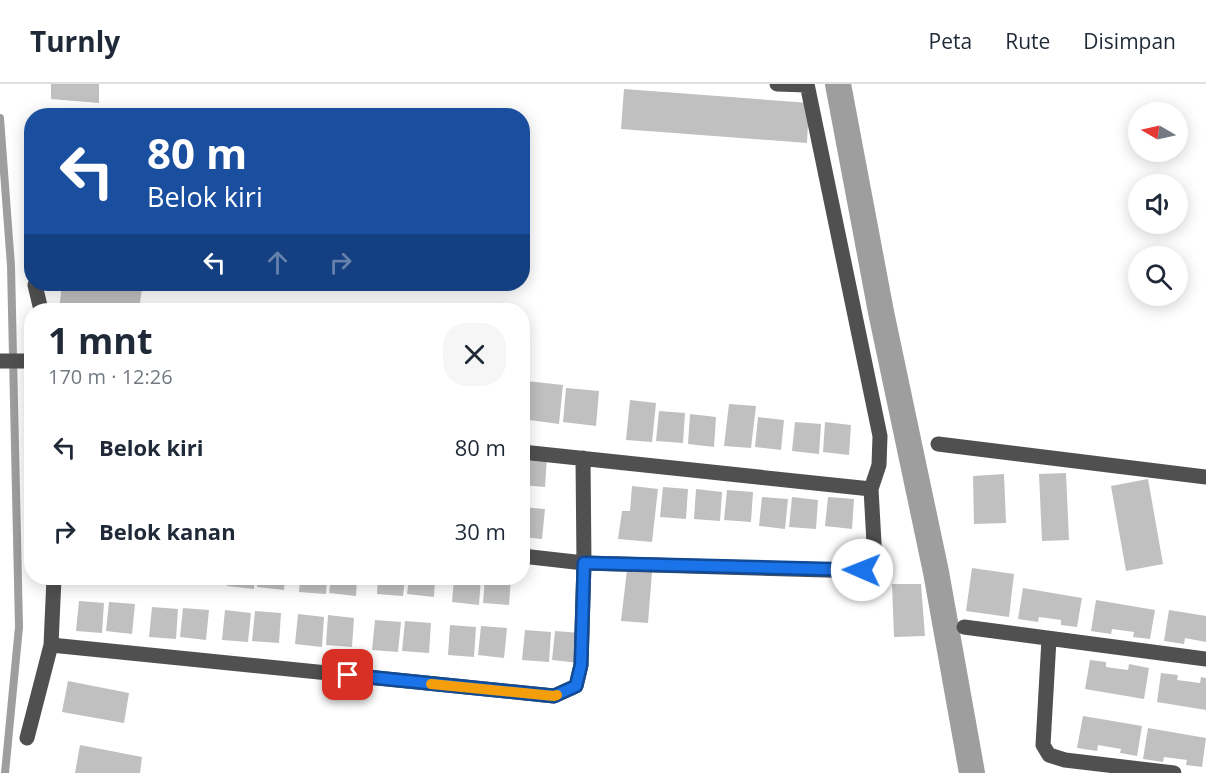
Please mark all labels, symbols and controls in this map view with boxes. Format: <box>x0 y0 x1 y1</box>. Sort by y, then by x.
text: Turnly <box>30 22 120 60</box>
text: Peta <box>929 27 972 55</box>
text: Rute <box>1005 27 1050 55</box>
text: Disimpan <box>1083 27 1176 55</box>
north arrow <box>1128 102 1188 162</box>
map controls <box>1128 102 1188 306</box>
text: 80 m <box>147 124 247 181</box>
icon: left <box>48 132 126 210</box>
button: sound <box>1128 174 1188 234</box>
text: Belok kiri <box>147 178 263 215</box>
icon: left <box>198 246 231 279</box>
icon: ahead <box>261 246 294 279</box>
icon: right <box>324 246 357 279</box>
button: search <box>1128 246 1188 306</box>
text: 1 mnt <box>48 316 153 365</box>
button: close <box>443 323 506 386</box>
text: 170 m · 12:26 <box>48 363 173 390</box>
icon: left <box>48 431 81 464</box>
text: Belok kiri <box>99 432 204 462</box>
text: 80 m <box>455 432 506 462</box>
icon: right <box>48 515 81 548</box>
text: Belok kanan <box>99 516 236 546</box>
text: 30 m <box>455 516 506 546</box>
position arrow <box>830 538 894 602</box>
pin <box>322 649 373 700</box>
icon: arrive <box>331 658 364 691</box>

